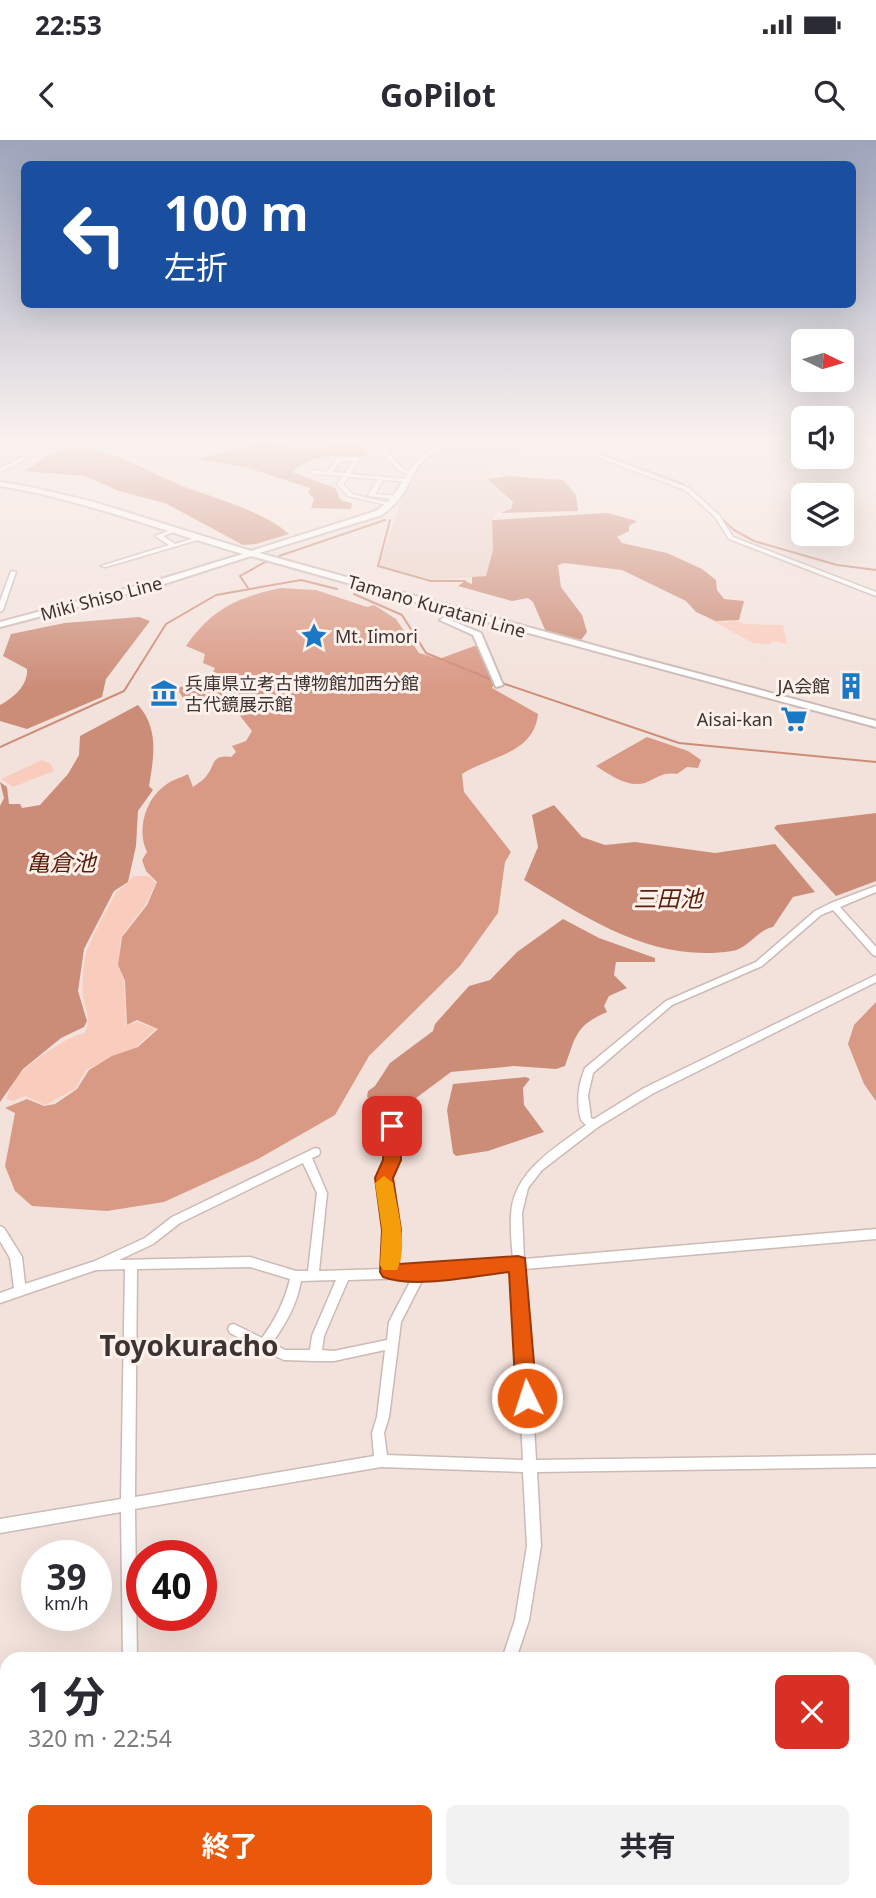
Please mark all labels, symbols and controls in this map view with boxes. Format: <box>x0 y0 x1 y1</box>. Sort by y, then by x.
text: 22:53 <box>35 7 102 43</box>
text: GoPilot <box>380 73 496 116</box>
icon: back <box>28 76 66 114</box>
icon: search <box>810 76 848 114</box>
text: 100 m <box>164 179 309 245</box>
icon: left <box>49 189 140 280</box>
text: 左折 <box>164 245 228 288</box>
north arrow <box>791 329 854 392</box>
map controls <box>791 329 854 546</box>
button: sound <box>791 406 854 469</box>
button: layers <box>791 483 854 546</box>
street label: Tamano Kuratani Line <box>345 569 529 643</box>
street label: Miki Shiso Line <box>37 570 165 626</box>
place icon: Mt. Iimori <box>299 621 329 651</box>
place label: Mt. Iimori <box>335 624 418 648</box>
place label: 兵庫県立考古博物館加西分館 古代鏡展示館 <box>185 671 419 716</box>
building icon: JA会館 <box>836 671 866 701</box>
place label: JA会館 <box>776 674 830 698</box>
museum icon: 兵庫県立考古博物館加西分館 古代鏡展示館 <box>149 678 179 708</box>
supermarket icon: Aisai-kan <box>779 704 809 734</box>
place label: Aisai-kan <box>697 707 773 731</box>
water label: 亀倉池 <box>27 846 98 878</box>
water label: 三田池 <box>634 882 705 914</box>
pin <box>362 1096 422 1156</box>
icon: arrive <box>373 1107 411 1145</box>
district label: Toyokuracho <box>99 1326 279 1364</box>
position arrow <box>490 1361 564 1435</box>
speed limit sign: 40 <box>126 1540 217 1631</box>
text: 39 <box>46 1553 87 1600</box>
text: km/h <box>44 1591 89 1615</box>
text: 1 分 <box>28 1667 105 1724</box>
button: close <box>775 1675 849 1749</box>
text: 320 m · 22:54 <box>28 1722 172 1754</box>
button: 終了 <box>28 1805 432 1885</box>
button: 共有 <box>446 1805 849 1885</box>

